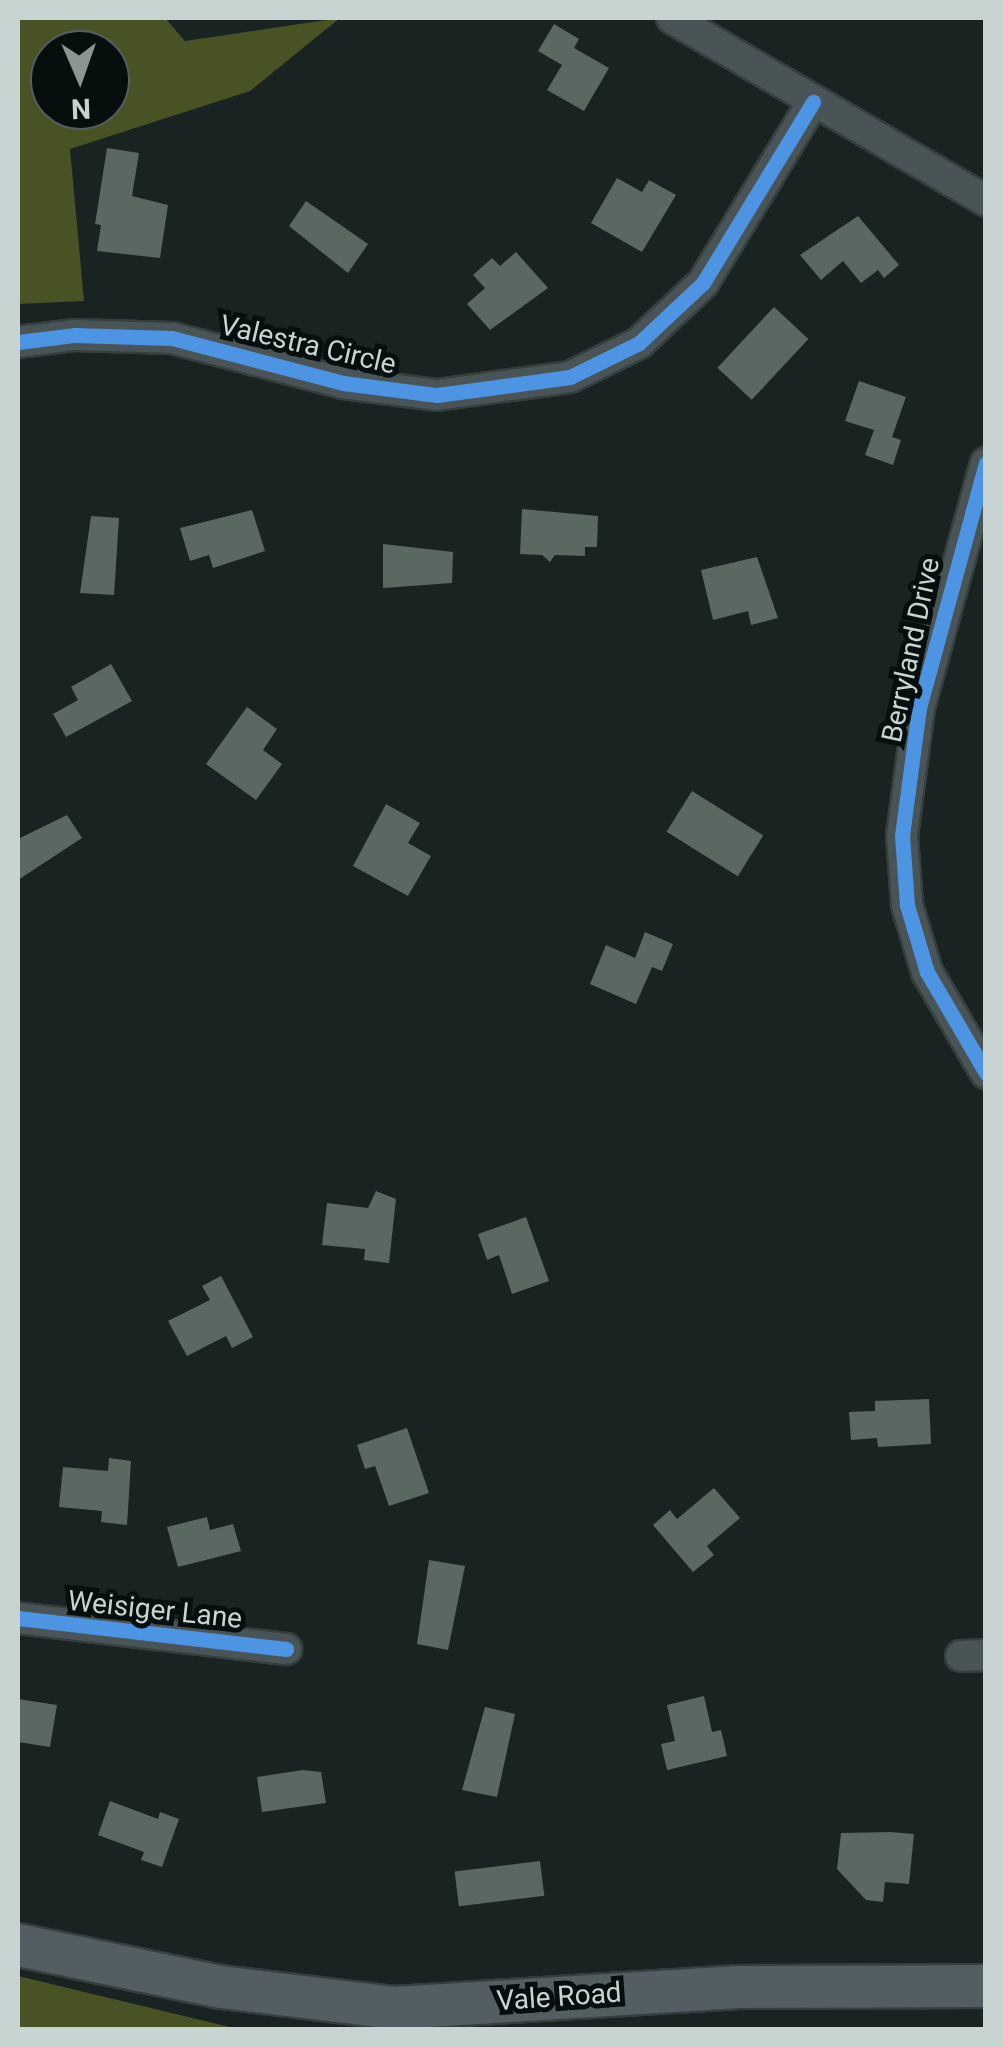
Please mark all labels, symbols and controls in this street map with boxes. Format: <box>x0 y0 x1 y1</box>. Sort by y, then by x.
north arrow <box>30 30 130 130</box>
text: N <box>71 92 91 125</box>
street label: Valestra Circle <box>217 308 399 382</box>
street label: Berryland Drive <box>875 555 947 745</box>
street label: Weisiger Lane <box>66 1584 244 1636</box>
street label: Vale Road <box>495 1976 623 2018</box>

